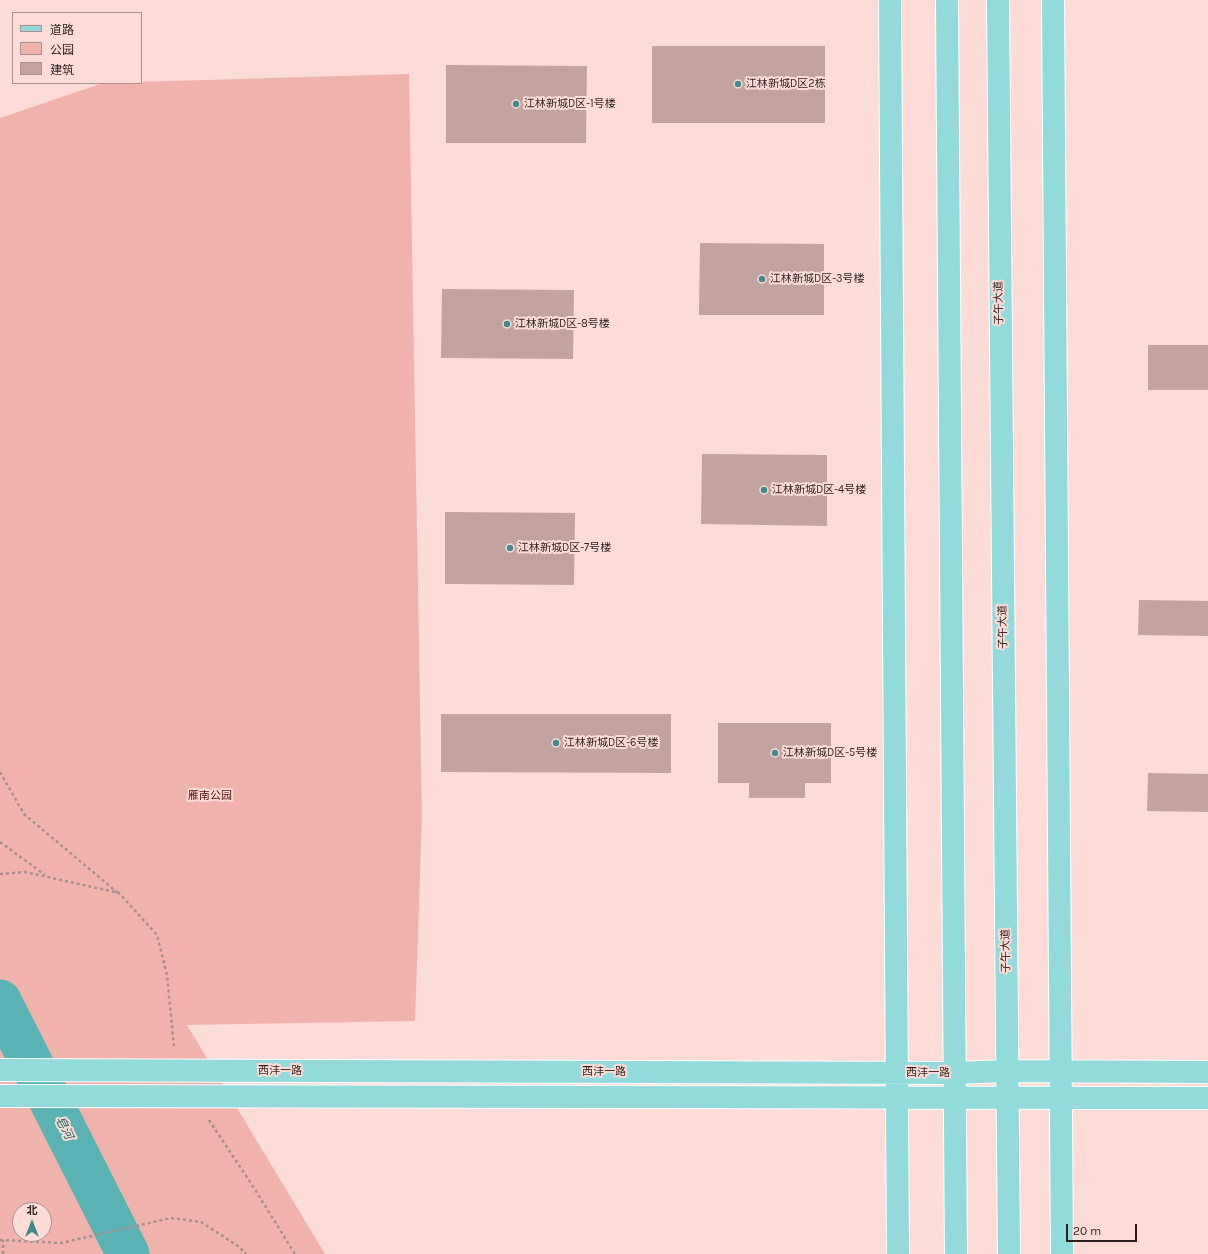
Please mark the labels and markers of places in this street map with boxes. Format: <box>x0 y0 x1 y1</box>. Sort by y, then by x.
place label: 江林新城D区2栋 <box>746 77 826 91</box>
marker: 江林新城D区2栋 <box>733 79 743 89</box>
place label: 江林新城D区-1号楼 <box>524 97 616 111</box>
marker: 江林新城D区-1号楼 <box>511 99 521 109</box>
place label: 江林新城D区-3号楼 <box>770 272 865 286</box>
marker: 江林新城D区-3号楼 <box>757 274 767 284</box>
place label: 江林新城D区-8号楼 <box>515 317 610 331</box>
marker: 江林新城D区-8号楼 <box>502 319 512 329</box>
place label: 江林新城D区-4号楼 <box>772 483 866 497</box>
marker: 江林新城D区-4号楼 <box>759 485 769 495</box>
place label: 江林新城D区-7号楼 <box>518 541 611 555</box>
marker: 江林新城D区-7号楼 <box>505 543 515 553</box>
place label: 江林新城D区-6号楼 <box>564 736 658 750</box>
marker: 江林新城D区-6号楼 <box>551 738 561 748</box>
place label: 江林新城D区-5号楼 <box>783 746 877 760</box>
marker: 江林新城D区-5号楼 <box>770 748 780 758</box>

